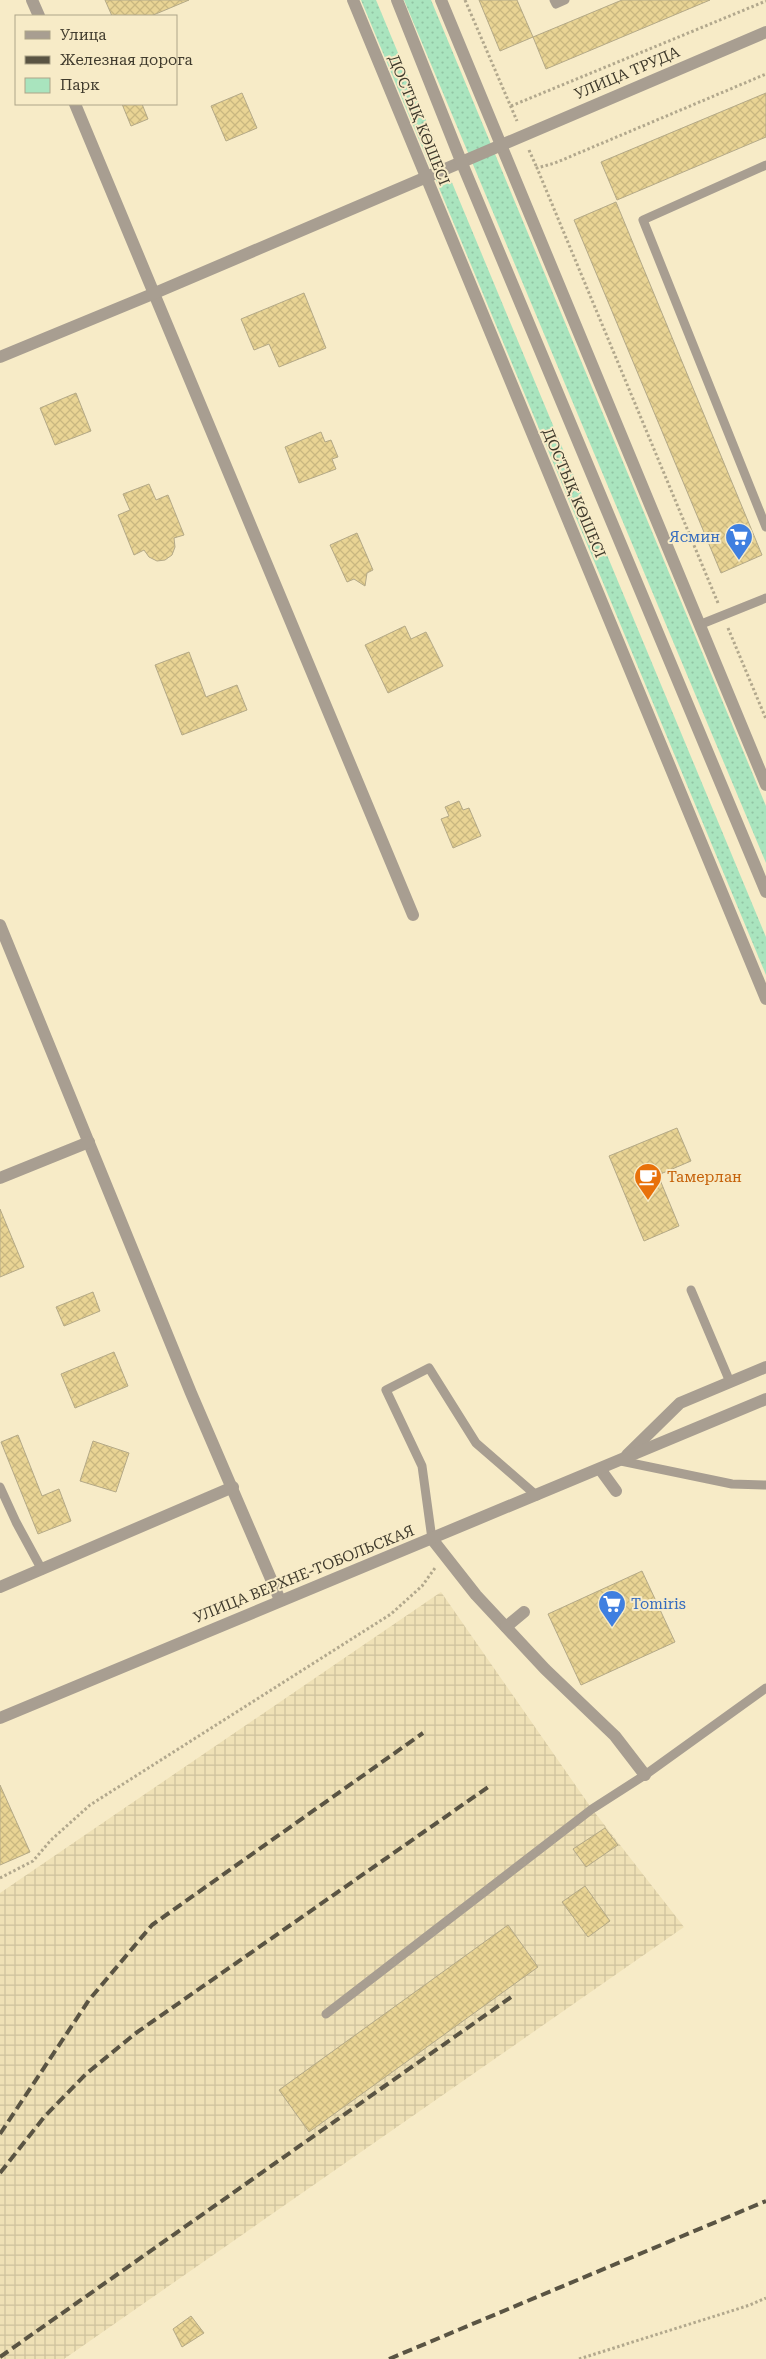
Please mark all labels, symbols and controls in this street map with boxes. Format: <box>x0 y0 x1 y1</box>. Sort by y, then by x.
legend <box>15 15 178 105</box>
text: Улица <box>60 26 106 44</box>
street label: УЛИЦА ТРУДА <box>572 43 683 103</box>
text: Железная дорога <box>60 51 193 69</box>
street label: ДОСТЫҚ КӨШЕСІ <box>385 52 453 188</box>
text: Парк <box>60 76 100 94</box>
street label: ДОСТЫҚ КӨШЕСІ <box>539 425 609 561</box>
supermarket icon: Ясмин <box>724 522 754 561</box>
place label: Ясмин <box>669 528 720 546</box>
cafe icon: Тамерлан <box>633 1162 663 1201</box>
place label: Тамерлан <box>667 1168 742 1186</box>
street label: УЛИЦА ВЕРХНЕ-ТОБОЛЬСКАЯ <box>191 1521 417 1627</box>
supermarket icon: Tomiris <box>597 1589 627 1628</box>
place label: Tomiris <box>631 1595 686 1613</box>

